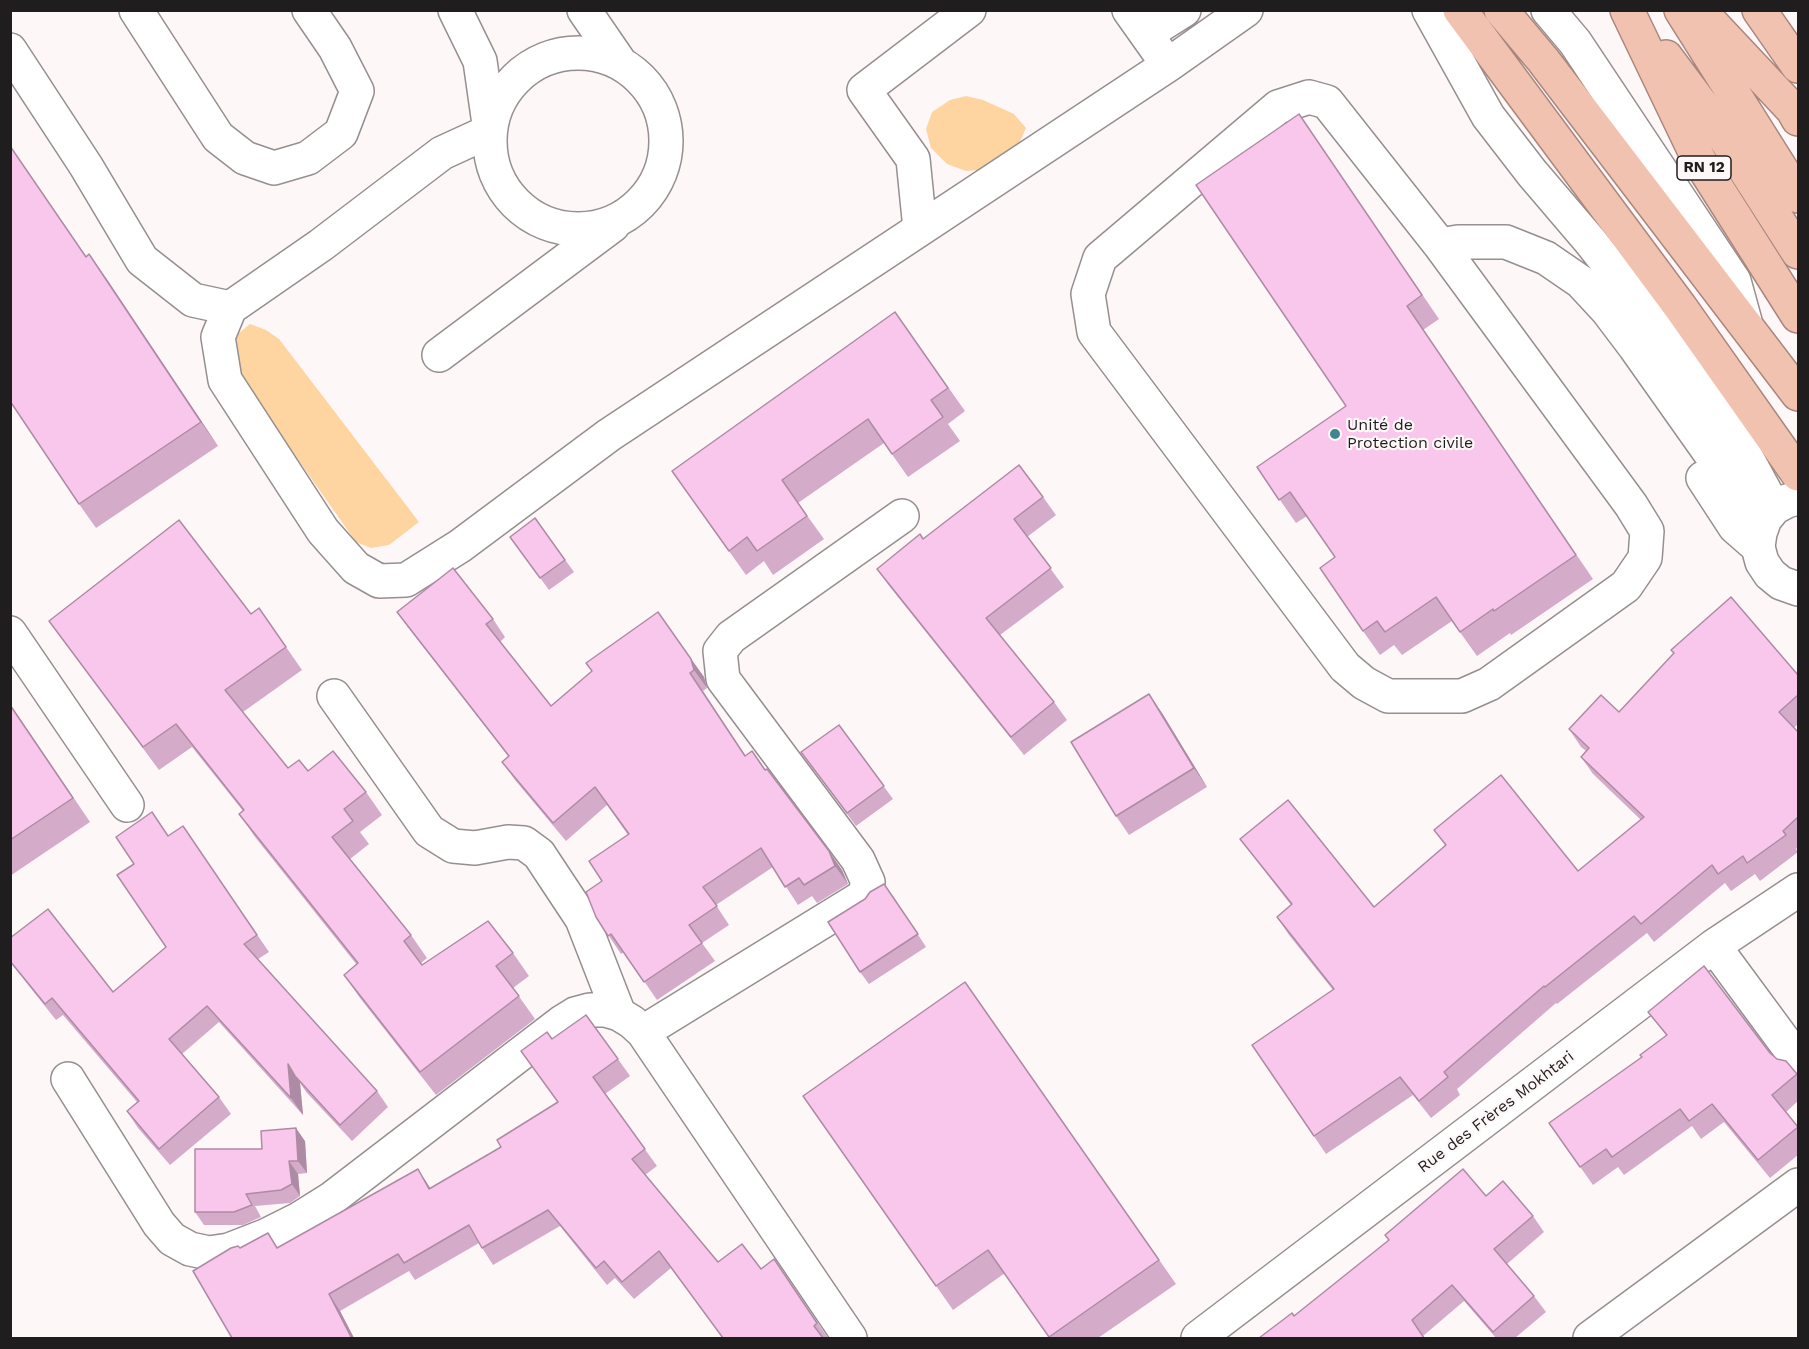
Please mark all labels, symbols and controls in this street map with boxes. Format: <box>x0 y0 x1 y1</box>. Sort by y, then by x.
road number: RN 12 <box>1677 156 1731 180</box>
place label: Unité de Protection civile <box>1347 415 1473 453</box>
marker: Unité de Protection civile <box>1328 427 1342 441</box>
street label: Rue des Frères Mokhtari <box>1414 1047 1578 1177</box>

